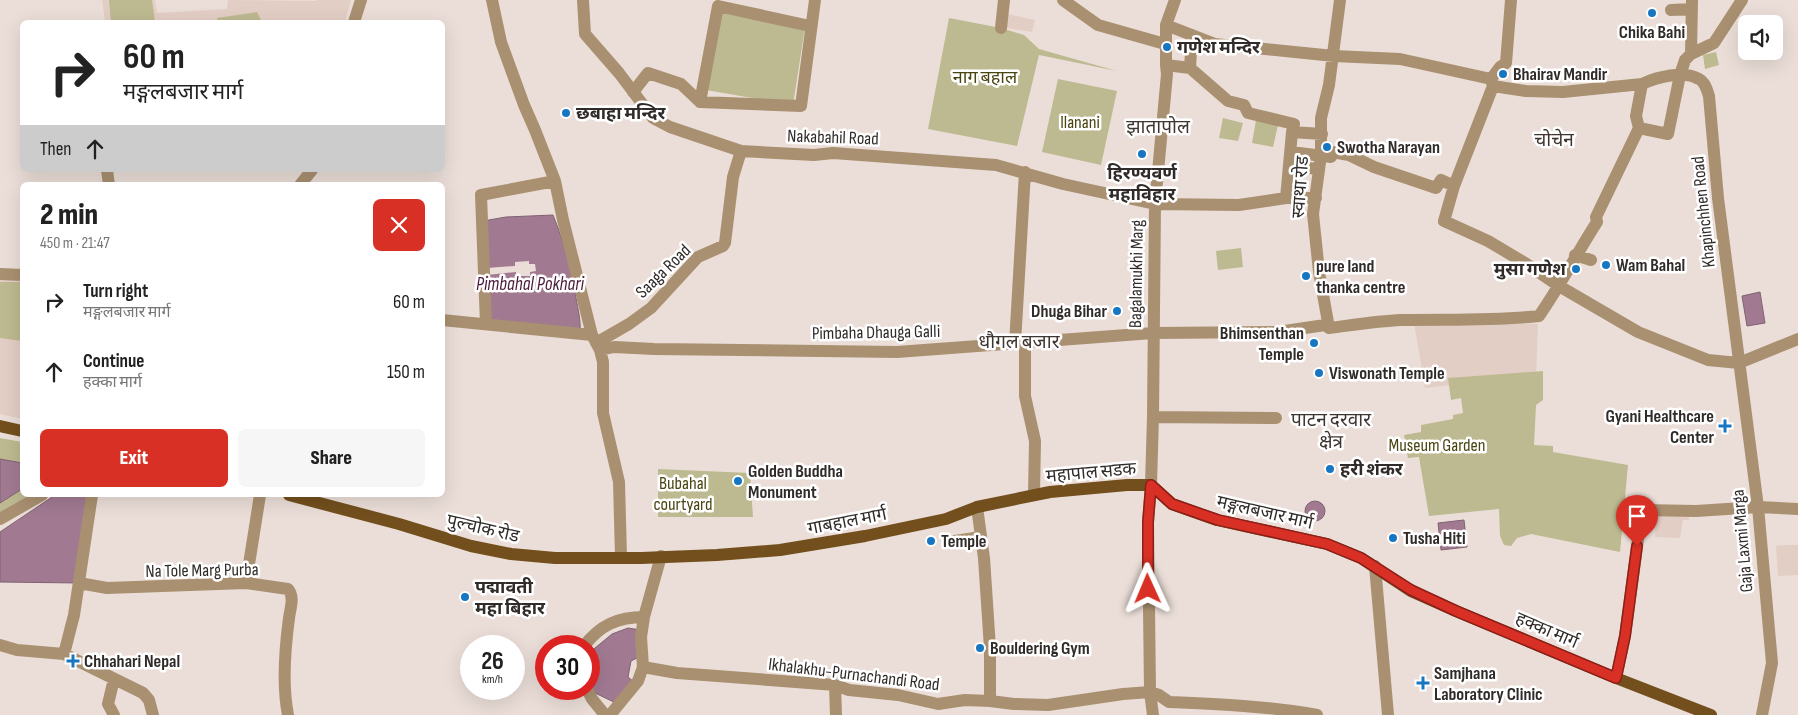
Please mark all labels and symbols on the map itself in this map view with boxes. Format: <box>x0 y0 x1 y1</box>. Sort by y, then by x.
marker: Chika Bahi <box>1646 7 1658 19</box>
place label: Chika Bahi <box>1619 22 1685 43</box>
place label: गणेश मन्दिर <box>1177 37 1261 58</box>
marker: गणेश मन्दिर <box>1161 41 1173 53</box>
place label: Bhairav Mandir <box>1513 64 1608 85</box>
park label: नाग बहाल <box>953 67 1018 88</box>
marker: Bhairav Mandir <box>1497 68 1509 80</box>
place label: छबाहा मन्दिर <box>576 103 666 124</box>
marker: छबाहा मन्दिर <box>560 107 572 119</box>
park label: Ilanani <box>1060 112 1100 133</box>
district label: झातापोल <box>1126 116 1191 139</box>
street label: Nakabahil Road <box>787 125 879 150</box>
district label: चोचेन <box>1534 128 1574 152</box>
place label: Swotha Narayan <box>1337 137 1440 158</box>
marker: Swotha Narayan <box>1321 141 1333 153</box>
marker: हिरण्यवर्ण महाविहार <box>1136 148 1148 160</box>
street label: स्वाथा रोड <box>1288 155 1313 219</box>
street label: Khapinchhen Road <box>1687 155 1720 269</box>
place label: हिरण्यवर्ण महाविहार <box>1107 162 1178 205</box>
street label: Bagalamukhi Marg <box>1125 220 1148 328</box>
street label: Saaga Road <box>631 240 695 303</box>
place label: Wam Bahal <box>1616 255 1685 276</box>
place label: pure land thanka centre <box>1316 256 1405 298</box>
place label: मुसा गणेश <box>1494 259 1566 280</box>
marker: Wam Bahal <box>1600 259 1612 271</box>
marker: मुसा गणेश <box>1570 263 1582 275</box>
marker: pure land thanka centre <box>1300 270 1312 282</box>
water label: Pimbahal Pokhari <box>476 273 584 296</box>
place label: Dhuga Bihar <box>1031 301 1107 322</box>
marker: Dhuga Bihar <box>1111 305 1123 317</box>
street label: Pimbaha Dhauga Galli <box>812 321 940 344</box>
place label: Bhimsenthan Temple <box>1220 323 1304 365</box>
district label: धौगल बजार <box>979 331 1061 354</box>
marker: Bhimsenthan Temple <box>1308 337 1320 349</box>
place label: Viswonath Temple <box>1329 363 1445 384</box>
marker: Viswonath Temple <box>1313 367 1325 379</box>
place label: Gyani Healthcare Center <box>1606 406 1714 448</box>
district label: पाटन दरवार क्षेत्र <box>1291 409 1372 454</box>
marker: Gyani Healthcare Center <box>1718 419 1732 433</box>
park label: Museum Garden <box>1388 435 1486 456</box>
street label: महापाल सडक <box>1045 458 1138 487</box>
place label: हरी शंकर <box>1340 459 1404 480</box>
place label: Golden Buddha Monument <box>748 461 843 503</box>
marker: हरी शंकर <box>1324 463 1336 475</box>
park label: Bubahal courtyard <box>653 473 713 515</box>
marker: Golden Buddha Monument <box>732 475 744 487</box>
street label: Gaja Laxmi Marga <box>1728 489 1757 593</box>
street label: मङ्गलबजार मार्ग <box>1215 490 1316 534</box>
pin <box>1616 495 1658 546</box>
street label: गाबहाल मार्ग <box>806 502 889 539</box>
street label: पुल्चोक रोड <box>444 510 521 548</box>
place label: Tusha Hiti <box>1403 528 1466 549</box>
place label: Temple <box>941 531 987 552</box>
marker: Tusha Hiti <box>1387 532 1399 544</box>
marker: Temple <box>925 535 937 547</box>
street label: Na Tole Marg Purba <box>145 559 259 582</box>
position arrow <box>1121 562 1173 614</box>
place label: पद्मावती महा बिहार <box>475 577 546 619</box>
marker: पद्मावती महा बिहार <box>459 591 471 603</box>
street label: हक्का मार्ग <box>1512 607 1583 653</box>
speed limit sign: 30 <box>535 635 600 700</box>
place label: Bouldering Gym <box>990 638 1090 659</box>
marker: Bouldering Gym <box>974 642 986 654</box>
place label: Chhahari Nepal <box>84 651 180 672</box>
marker: Chhahari Nepal <box>66 654 80 668</box>
street label: Ikhalakhu-Purnachandi Road <box>767 654 941 695</box>
place label: Samjhana Laboratory Clinic <box>1434 663 1543 705</box>
marker: Samjhana Laboratory Clinic <box>1416 676 1430 690</box>

